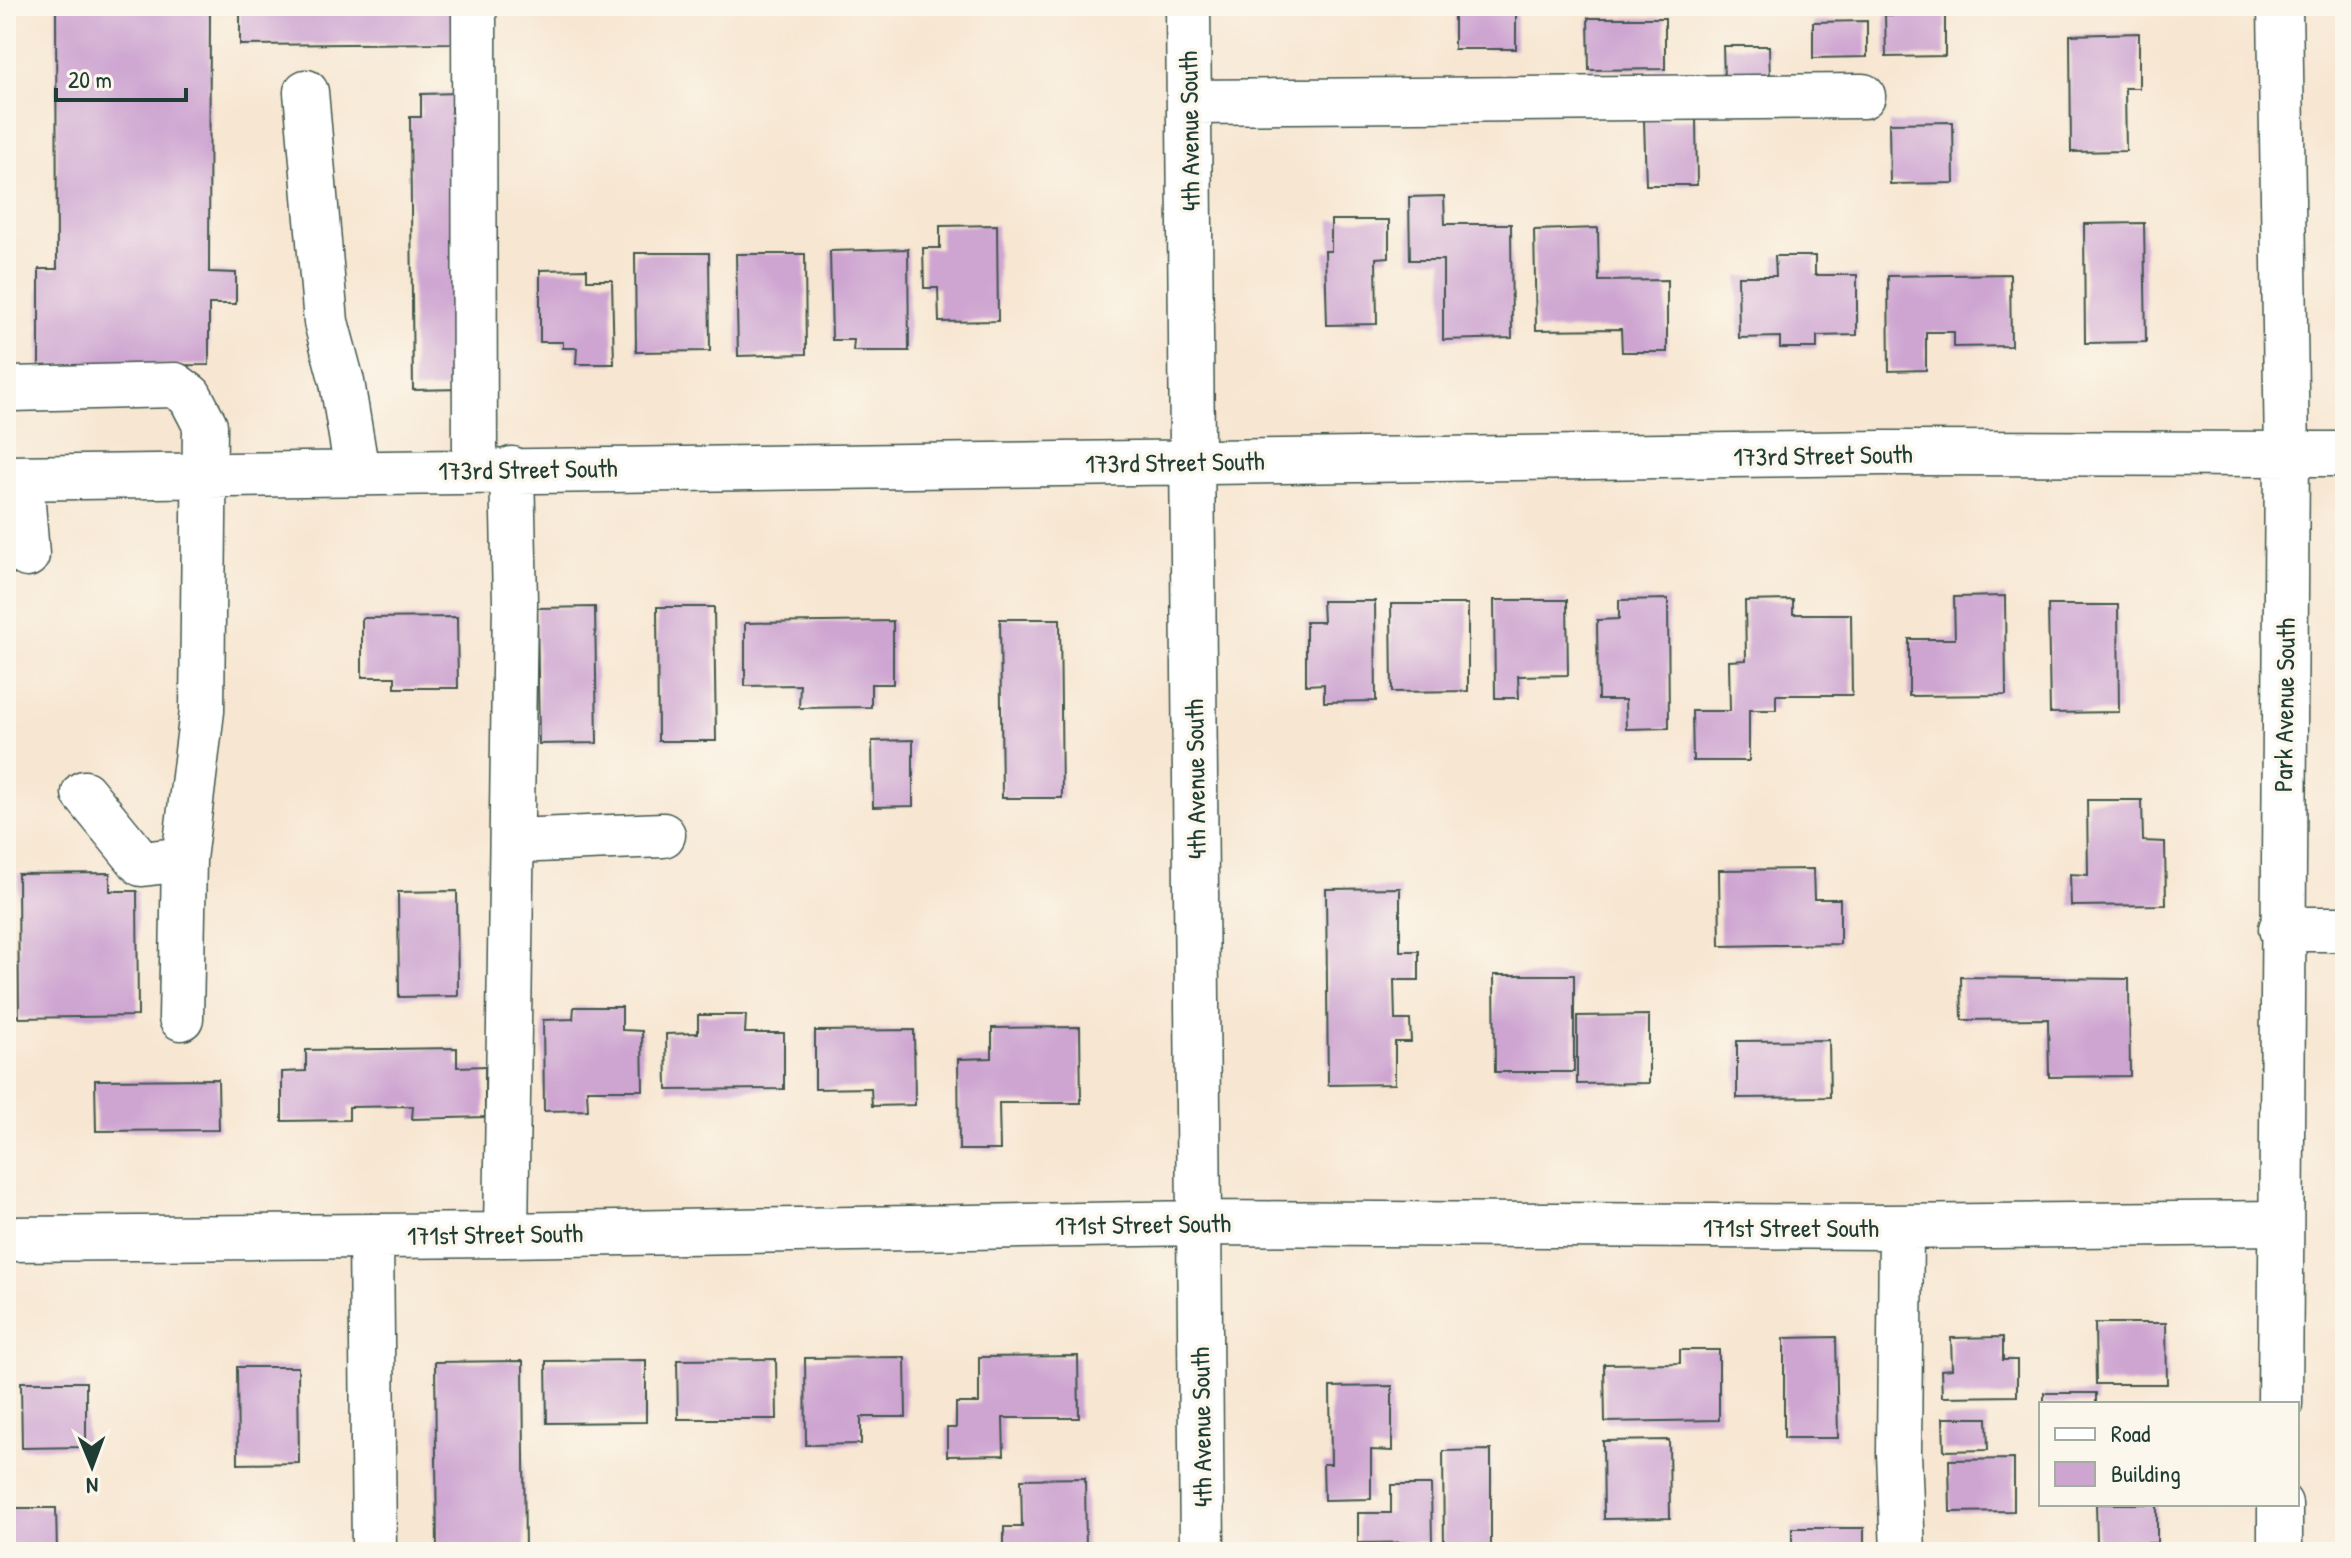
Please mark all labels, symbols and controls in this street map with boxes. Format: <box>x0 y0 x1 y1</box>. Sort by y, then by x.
street label: 4th Avenue South <box>1170 51 1208 211</box>
scale bar <box>56 52 186 102</box>
text: 20 m <box>68 63 112 95</box>
street label: 173rd Street South <box>1733 436 1913 474</box>
street label: 173rd Street South <box>1085 443 1265 481</box>
street label: 173rd Street South <box>438 450 618 488</box>
street label: Park Avenue South <box>2265 618 2303 792</box>
street label: 4th Avenue South <box>1176 699 1214 859</box>
street label: 171st Street South <box>1055 1205 1231 1243</box>
street label: 171st Street South <box>1703 1210 1879 1245</box>
street label: 171st Street South <box>407 1215 583 1253</box>
street label: 4th Avenue South <box>1182 1347 1220 1507</box>
legend <box>2039 1402 2299 1506</box>
text: Road <box>2111 1417 2150 1449</box>
north arrow <box>52 1426 132 1506</box>
text: Building <box>2111 1457 2181 1489</box>
text: N <box>86 1471 98 1501</box>

